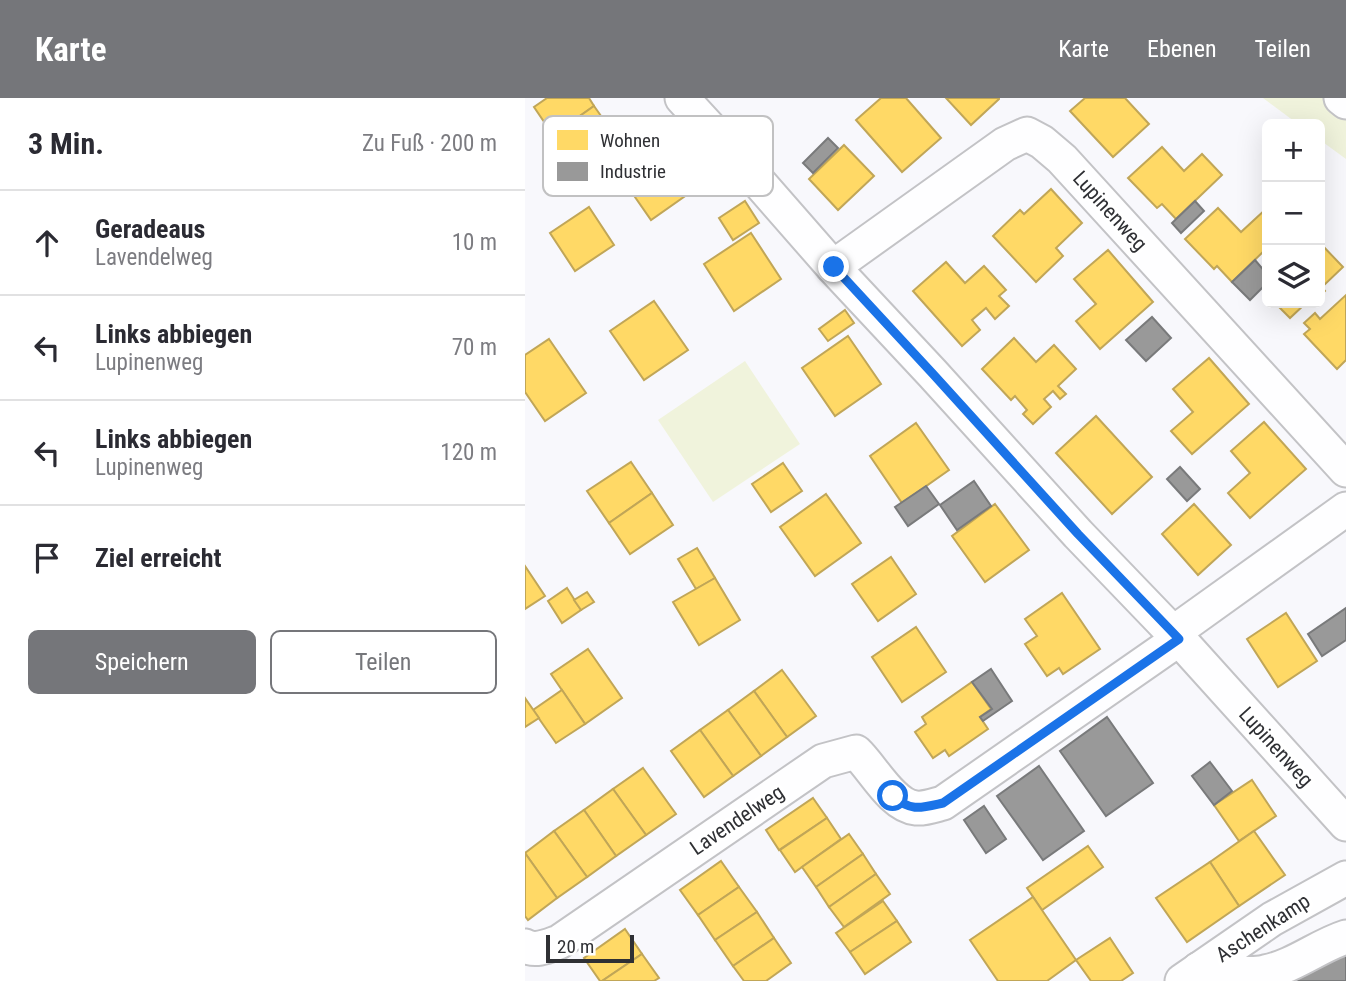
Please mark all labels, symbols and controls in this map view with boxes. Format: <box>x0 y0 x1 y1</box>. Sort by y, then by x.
text: Karte <box>35 30 106 69</box>
text: Karte <box>1058 35 1109 63</box>
text: Ebenen <box>1147 35 1217 63</box>
text: Teilen <box>1255 35 1311 63</box>
legend <box>543 116 773 196</box>
map controls <box>1262 119 1325 308</box>
button: + <box>1262 119 1325 182</box>
text: 3 Min. <box>28 126 104 161</box>
text: Wohnen <box>600 129 660 152</box>
text: Zu Fuß · 200 m <box>362 130 497 157</box>
text: Industrie <box>600 160 666 183</box>
street label: Lupinenweg <box>1068 166 1152 256</box>
button: − <box>1262 182 1325 245</box>
text: Geradeaus <box>95 214 205 244</box>
icon: ahead <box>28 224 66 262</box>
text: 10 m <box>452 229 497 256</box>
text: Lavendelweg <box>95 244 213 271</box>
button: layers <box>1262 245 1325 308</box>
route end <box>818 251 849 282</box>
text: Links abbiegen <box>95 319 252 349</box>
icon: left <box>28 329 66 367</box>
text: 70 m <box>452 334 497 361</box>
text: Lupinenweg <box>95 349 203 376</box>
text: Links abbiegen <box>95 424 252 454</box>
icon: left <box>28 434 66 472</box>
text: 120 m <box>440 439 497 466</box>
text: Lupinenweg <box>95 454 203 481</box>
icon: arrive <box>28 539 66 577</box>
text: Ziel erreicht <box>95 543 221 573</box>
button: Speichern <box>28 630 256 694</box>
button: Teilen <box>270 630 497 694</box>
street label: Lupinenweg <box>1234 702 1318 792</box>
street label: Lavendelweg <box>686 780 788 860</box>
route start <box>877 780 908 811</box>
street label: Aschenkamp <box>1211 889 1315 967</box>
scale bar <box>546 932 633 964</box>
text: 20 m <box>557 935 594 958</box>

